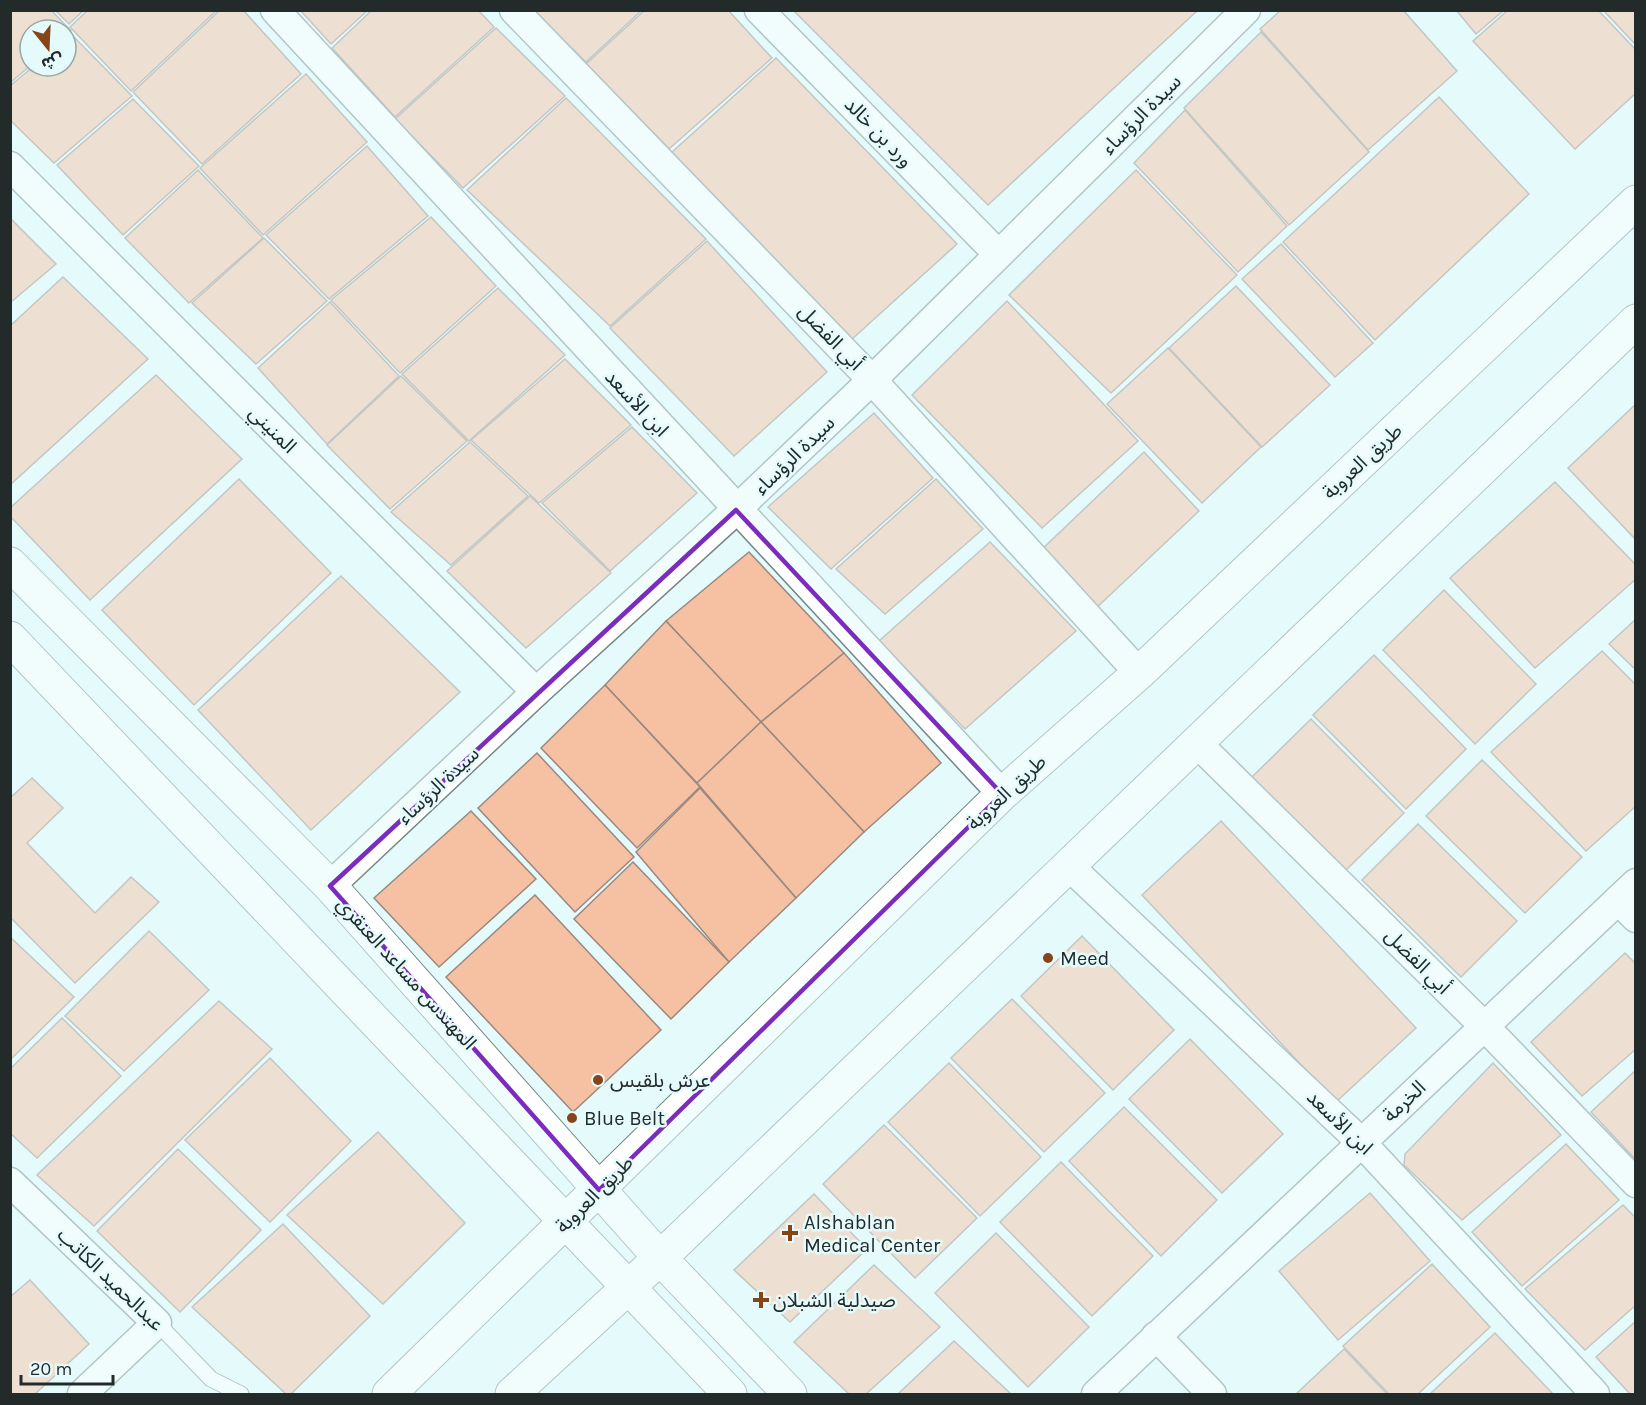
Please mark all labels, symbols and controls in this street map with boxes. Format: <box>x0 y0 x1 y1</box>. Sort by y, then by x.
north arrow <box>18 18 78 78</box>
text: ش <box>39 49 66 74</box>
street label: سيدة الرؤساء <box>1097 70 1186 159</box>
street label: ورد بن خالد <box>840 93 918 172</box>
street label: أبي الفضل <box>791 299 868 378</box>
street label: ابن الأسعد <box>600 365 673 441</box>
street label: المنيني <box>242 401 301 460</box>
street label: سيدة الرؤساء <box>749 411 839 499</box>
street label: طريق العروبة <box>1318 419 1407 505</box>
street label: سيدة الرؤساء <box>393 742 484 829</box>
street label: طريق العروبة <box>962 750 1051 836</box>
street label: المهندس مساعد العنقري <box>329 892 481 1057</box>
street label: أبي الفضل <box>1378 924 1455 1001</box>
place label: Meed <box>1060 947 1109 970</box>
marker: Meed <box>1041 951 1055 965</box>
place label: عرش بلقيس <box>610 1069 710 1092</box>
marker: عرش بلقيس <box>591 1073 605 1087</box>
street label: الخرمة <box>1378 1076 1430 1127</box>
street label: ابن الأسعد <box>1302 1085 1377 1159</box>
place label: Blue Belt <box>584 1107 665 1130</box>
marker: Blue Belt <box>565 1111 579 1125</box>
street label: طريق العروبة <box>551 1151 639 1239</box>
place label: Alshablan Medical Center <box>804 1211 941 1257</box>
street label: عبدالحميد الكاتب <box>53 1223 168 1336</box>
marker: Alshablan Medical Center <box>781 1224 799 1242</box>
place label: صيدلية الشبلان <box>773 1289 896 1312</box>
marker: صيدلية الشبلان <box>754 1293 768 1307</box>
scale bar <box>21 1348 112 1386</box>
text: 20 m <box>30 1358 72 1380</box>

